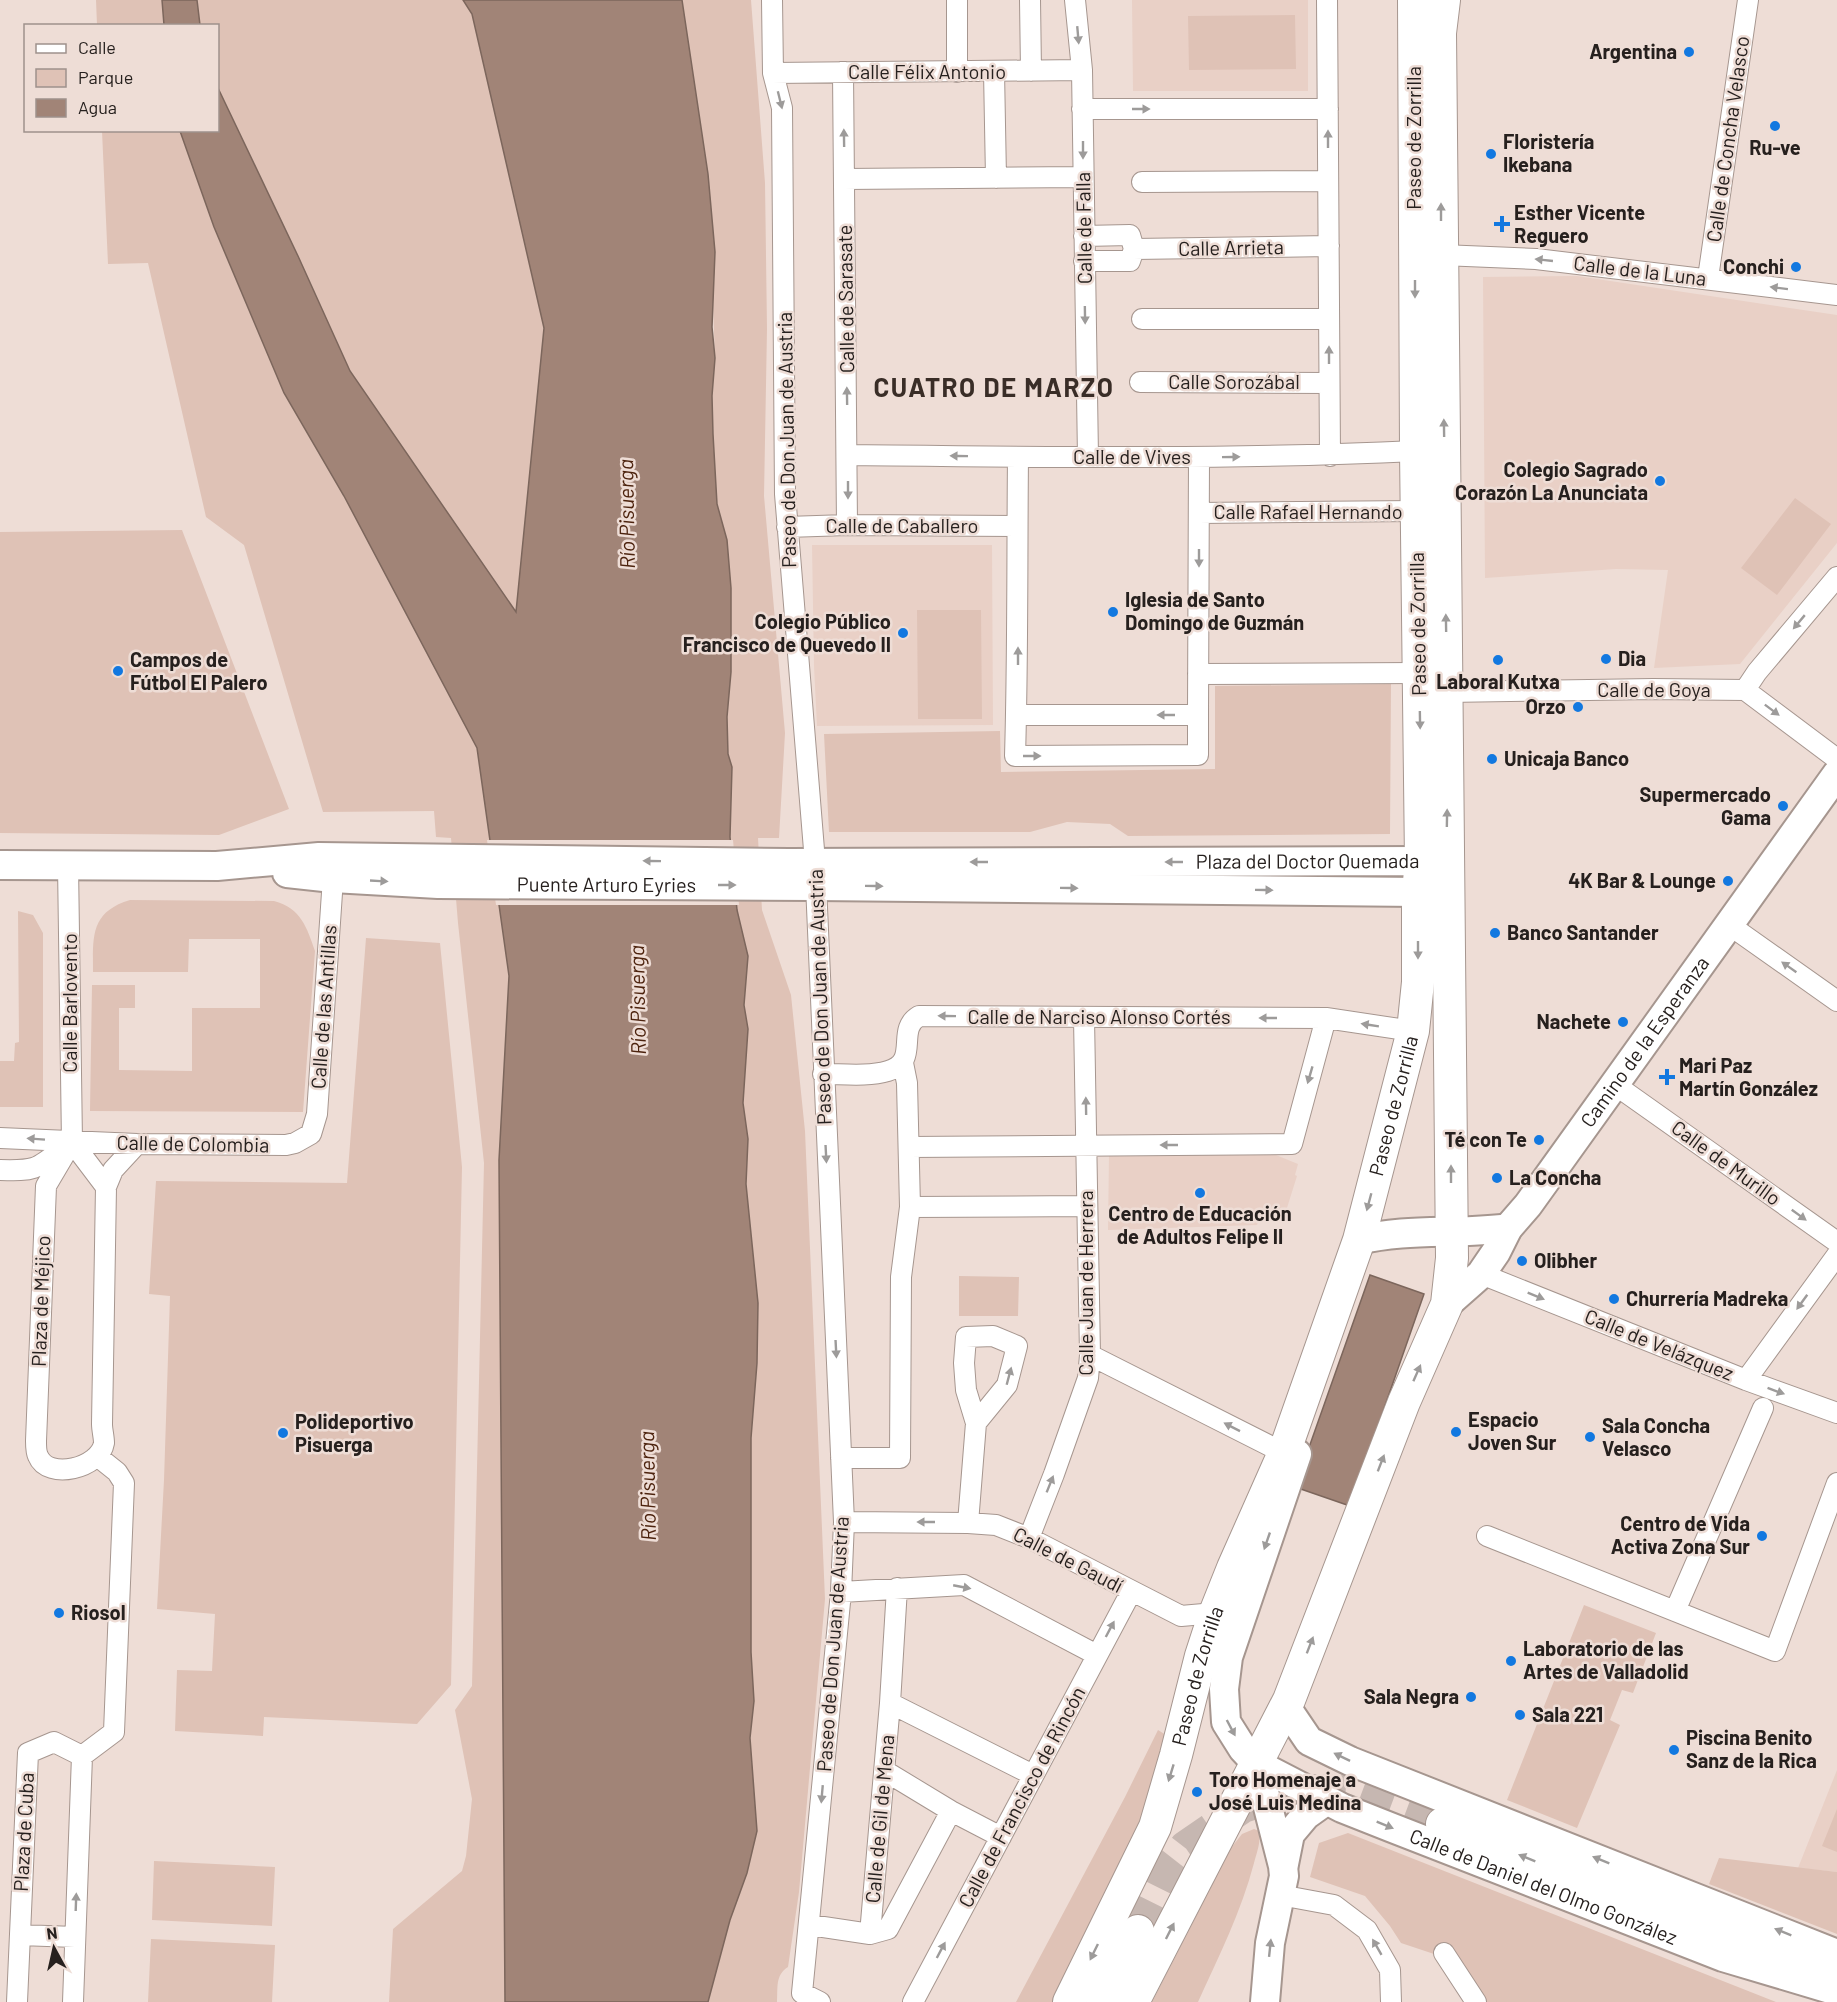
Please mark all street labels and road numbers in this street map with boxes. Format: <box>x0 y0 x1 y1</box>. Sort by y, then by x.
street label: Calle de Concha Velasco <box>1701 34 1753 243</box>
street label: Calle Félix Antonio <box>848 59 1006 83</box>
street label: Paseo de Zorrilla <box>1401 66 1425 210</box>
street label: Calle de Falla <box>1070 172 1096 284</box>
street label: Calle de Sarasate <box>832 225 858 373</box>
street label: Calle Arrieta <box>1178 234 1284 260</box>
street label: Calle de la Luna <box>1572 250 1708 290</box>
street label: Paseo de Don Juan de Austria <box>772 312 800 568</box>
street label: Calle Sorozábal <box>1168 369 1300 393</box>
street label: Calle de Vives <box>1073 444 1191 468</box>
street label: Calle Rafael Hernando <box>1213 499 1403 523</box>
street label: Calle de Caballero <box>826 513 978 537</box>
street label: Paseo de Zorrilla <box>1404 552 1430 696</box>
street label: Calle de Goya <box>1597 677 1711 701</box>
street label: Plaza del Doctor Quemada <box>1196 848 1419 873</box>
street label: Paseo de Don Juan de Austria <box>803 869 835 1125</box>
street label: Puente Arturo Eyries <box>517 871 696 896</box>
street label: Calle de las Antillas <box>305 924 341 1090</box>
street label: Calle Barlovento <box>57 933 81 1073</box>
street label: Camino de la Esperanza <box>1575 951 1713 1131</box>
street label: Calle de Narciso Alonso Cortés <box>967 1004 1231 1028</box>
street label: Paseo de Zorrilla <box>1363 1033 1422 1178</box>
street label: Calle de Murillo <box>1667 1115 1786 1210</box>
street label: Calle de Colombia <box>116 1130 270 1156</box>
street label: Calle Juan de Herrera <box>1073 1190 1097 1376</box>
street label: Plaza de Méjico <box>26 1235 54 1367</box>
street label: Calle de Velázquez <box>1582 1303 1737 1385</box>
street label: Paseo de Don Juan de Austria <box>811 1515 853 1772</box>
street label: Calle de Gaudí <box>1010 1521 1127 1597</box>
street label: Paseo de Zorrilla <box>1166 1602 1228 1748</box>
street label: Calle de Francisco de Rincón <box>953 1682 1090 1911</box>
street label: Calle de Gil de Mena <box>860 1734 898 1904</box>
street label: Plaza de Cuba <box>8 1772 38 1892</box>
street label: Calle de Daniel del Olmo González <box>1406 1823 1681 1949</box>

